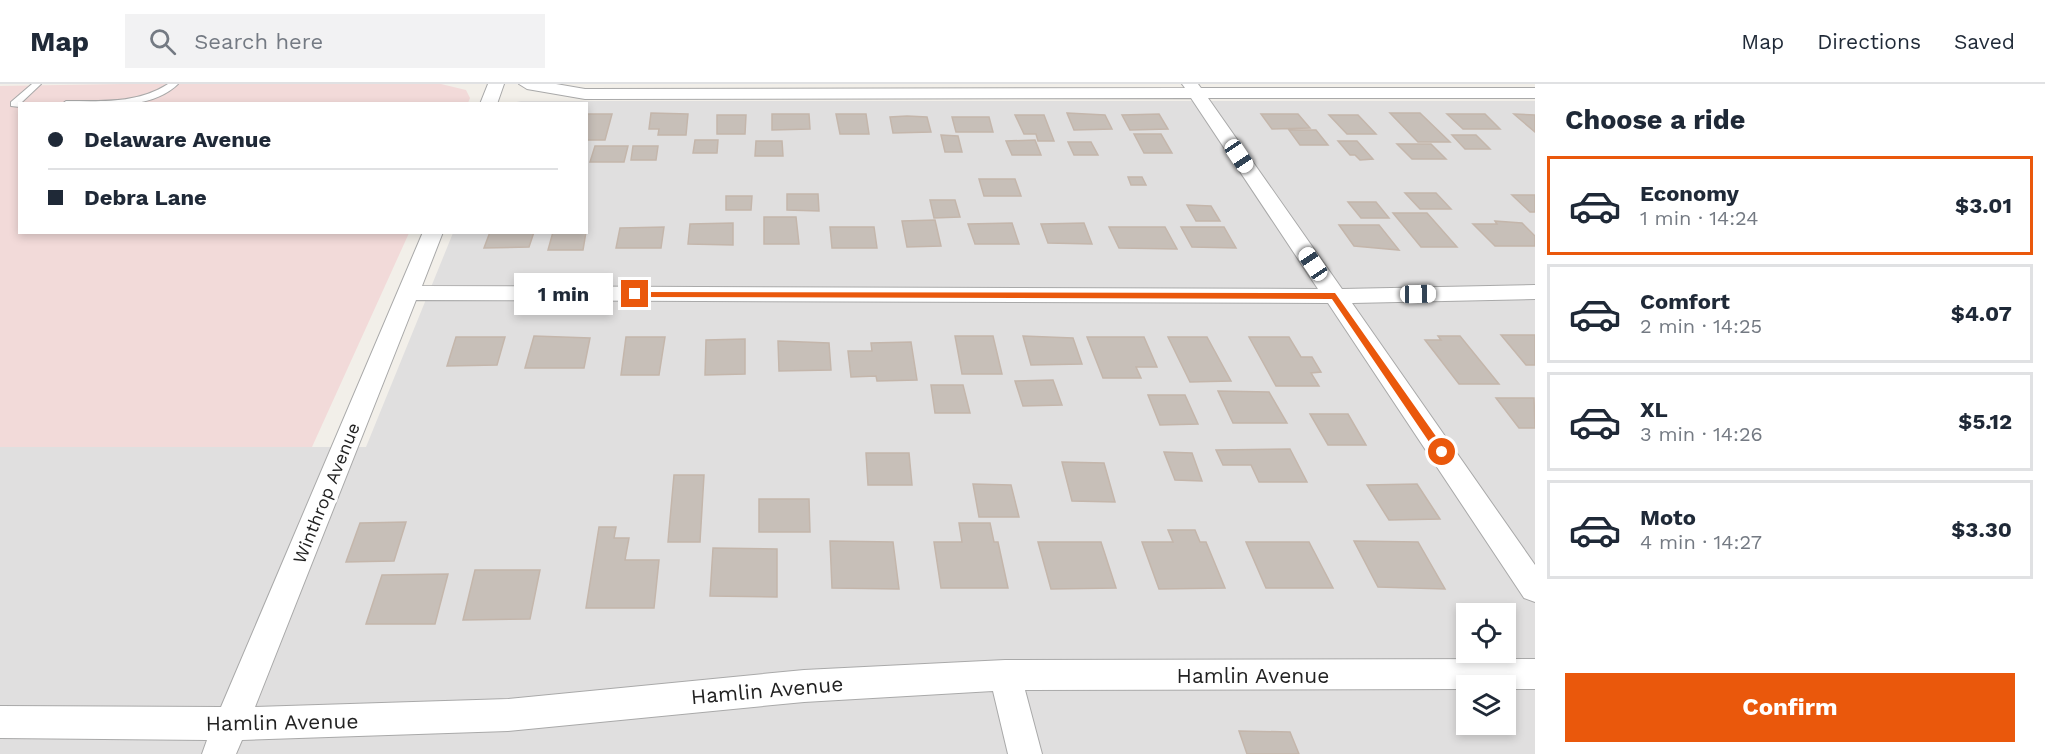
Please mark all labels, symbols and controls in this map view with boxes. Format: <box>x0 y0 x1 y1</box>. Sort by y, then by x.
search box <box>125 14 545 68</box>
text: Map <box>30 25 89 58</box>
icon: search <box>146 25 179 58</box>
text: Search here <box>194 29 323 54</box>
text: Map <box>1741 29 1784 54</box>
text: Directions <box>1817 29 1921 54</box>
text: Saved <box>1954 29 2015 54</box>
text: Choose a ride <box>1565 104 1745 136</box>
text: Delaware Avenue <box>84 127 271 152</box>
car <box>1221 136 1257 176</box>
icon: car <box>1568 179 1622 233</box>
text: Economy <box>1640 181 1739 206</box>
text: Debra Lane <box>84 185 207 210</box>
text: $3.01 <box>1955 193 2012 218</box>
text: 1 min · 14:24 <box>1640 206 1758 230</box>
car <box>1295 244 1331 284</box>
callout: 1 min <box>515 273 614 315</box>
route end <box>621 280 648 307</box>
text: 1 min <box>538 282 589 306</box>
car <box>1400 285 1436 303</box>
icon: car <box>1568 287 1622 341</box>
text: Comfort <box>1640 289 1730 314</box>
text: $4.07 <box>1951 301 2012 326</box>
text: 2 min · 14:25 <box>1640 314 1762 338</box>
icon: car <box>1568 395 1622 449</box>
text: XL <box>1640 397 1668 422</box>
text: $5.12 <box>1958 409 2012 434</box>
street label: Winthrop Avenue <box>288 420 364 566</box>
text: 3 min · 14:26 <box>1640 422 1763 446</box>
route start <box>1428 438 1455 465</box>
icon: car <box>1568 503 1622 557</box>
text: Moto <box>1640 505 1696 530</box>
text: $3.30 <box>1951 517 2012 542</box>
text: 4 min · 14:27 <box>1640 530 1762 554</box>
map controls <box>1456 603 1516 735</box>
button: locate <box>1456 603 1516 663</box>
street label: Hamlin Avenue <box>1177 663 1329 688</box>
street label: Hamlin Avenue <box>690 671 844 709</box>
button: Confirm <box>1565 673 2015 742</box>
button: layers <box>1456 675 1516 735</box>
street label: Hamlin Avenue <box>205 708 359 736</box>

